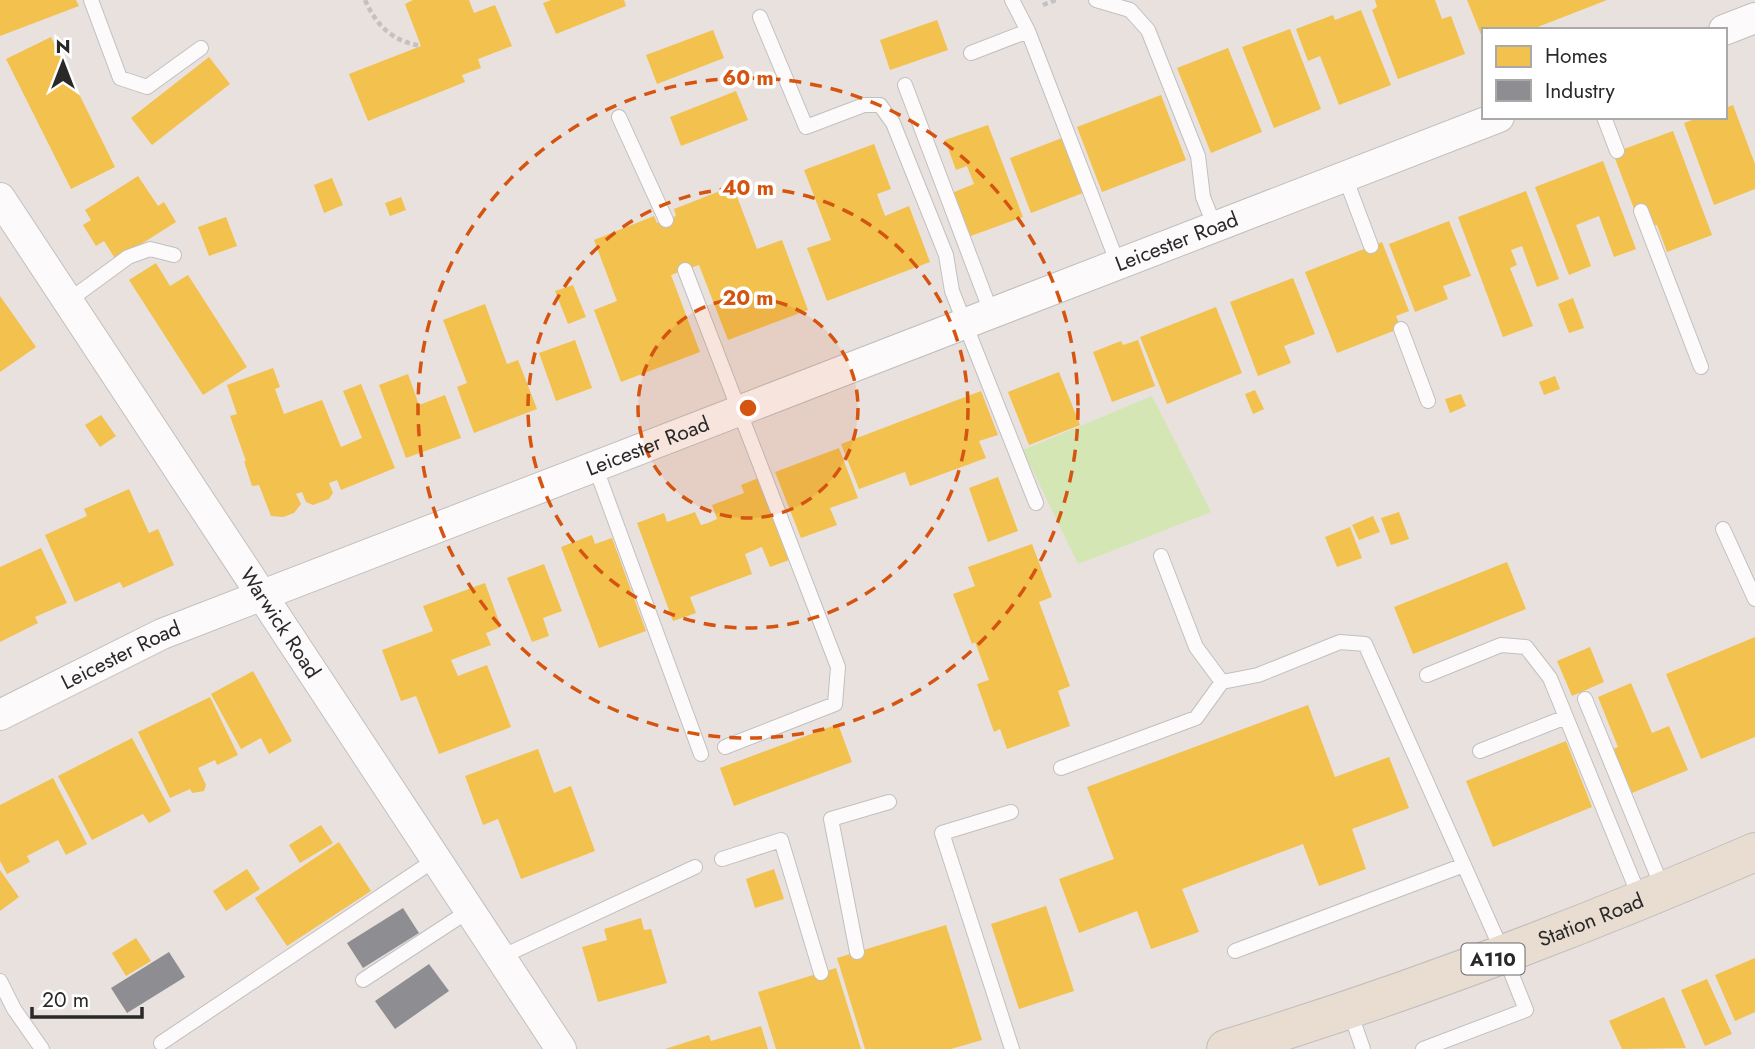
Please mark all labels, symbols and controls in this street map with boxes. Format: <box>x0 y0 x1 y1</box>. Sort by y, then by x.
north arrow <box>28 28 98 98</box>
legend <box>1482 28 1727 119</box>
text: N <box>55 33 71 60</box>
text: Homes <box>1545 41 1607 71</box>
text: 60 m <box>722 63 774 93</box>
text: Industry <box>1545 76 1616 106</box>
text: 40 m <box>722 173 774 203</box>
street label: Leicester Road <box>1111 204 1243 279</box>
text: 20 m <box>722 283 774 313</box>
centre of rings <box>736 396 760 420</box>
street label: Leicester Road <box>582 409 714 484</box>
street label: Warwick Road <box>233 562 328 684</box>
street label: Leicester Road <box>56 613 185 697</box>
street label: Station Road <box>1534 886 1648 955</box>
road number: A110 <box>1462 944 1524 974</box>
scale bar <box>32 976 142 1020</box>
text: 20 m <box>42 985 89 1015</box>

